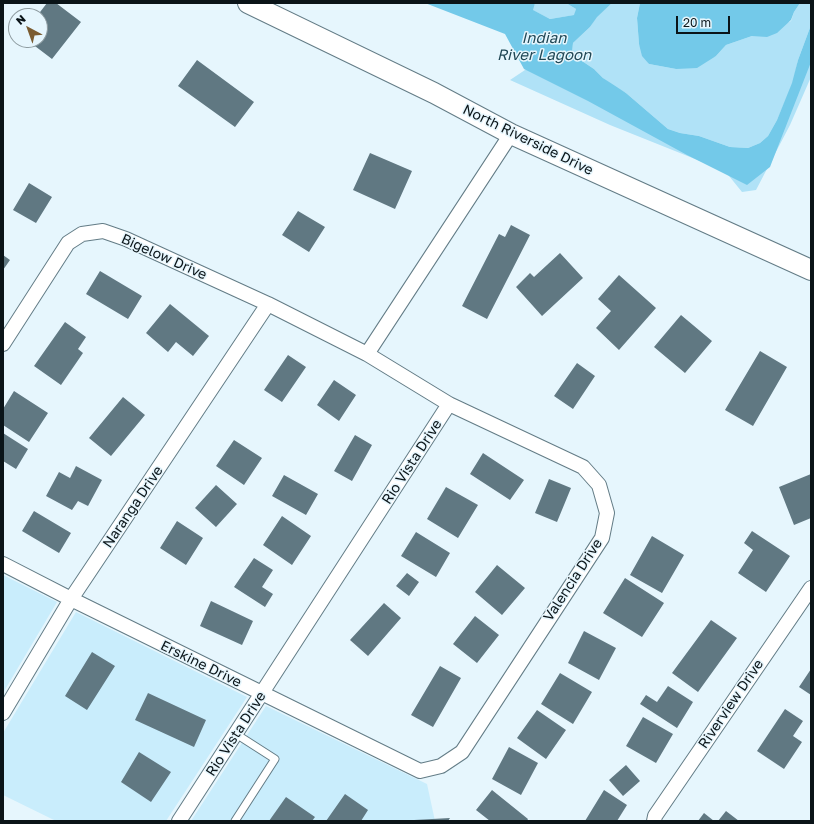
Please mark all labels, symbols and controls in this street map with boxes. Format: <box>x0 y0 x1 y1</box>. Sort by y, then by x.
north arrow <box>8 8 48 48</box>
scale bar <box>678 8 732 34</box>
text: N <box>13 12 28 27</box>
text: 20 m <box>683 15 711 30</box>
water label: Indian River Lagoon <box>497 29 591 64</box>
street label: North Riverside Drive <box>460 101 596 179</box>
street label: Bigelow Drive <box>119 231 209 283</box>
street label: Rio Vista Drive <box>378 417 446 507</box>
street label: Naranga Drive <box>99 463 167 551</box>
street label: Valencia Drive <box>540 536 606 624</box>
street label: Erskine Drive <box>158 637 244 691</box>
street label: Riverview Drive <box>695 656 767 752</box>
street label: Rio Vista Drive <box>202 689 270 779</box>

